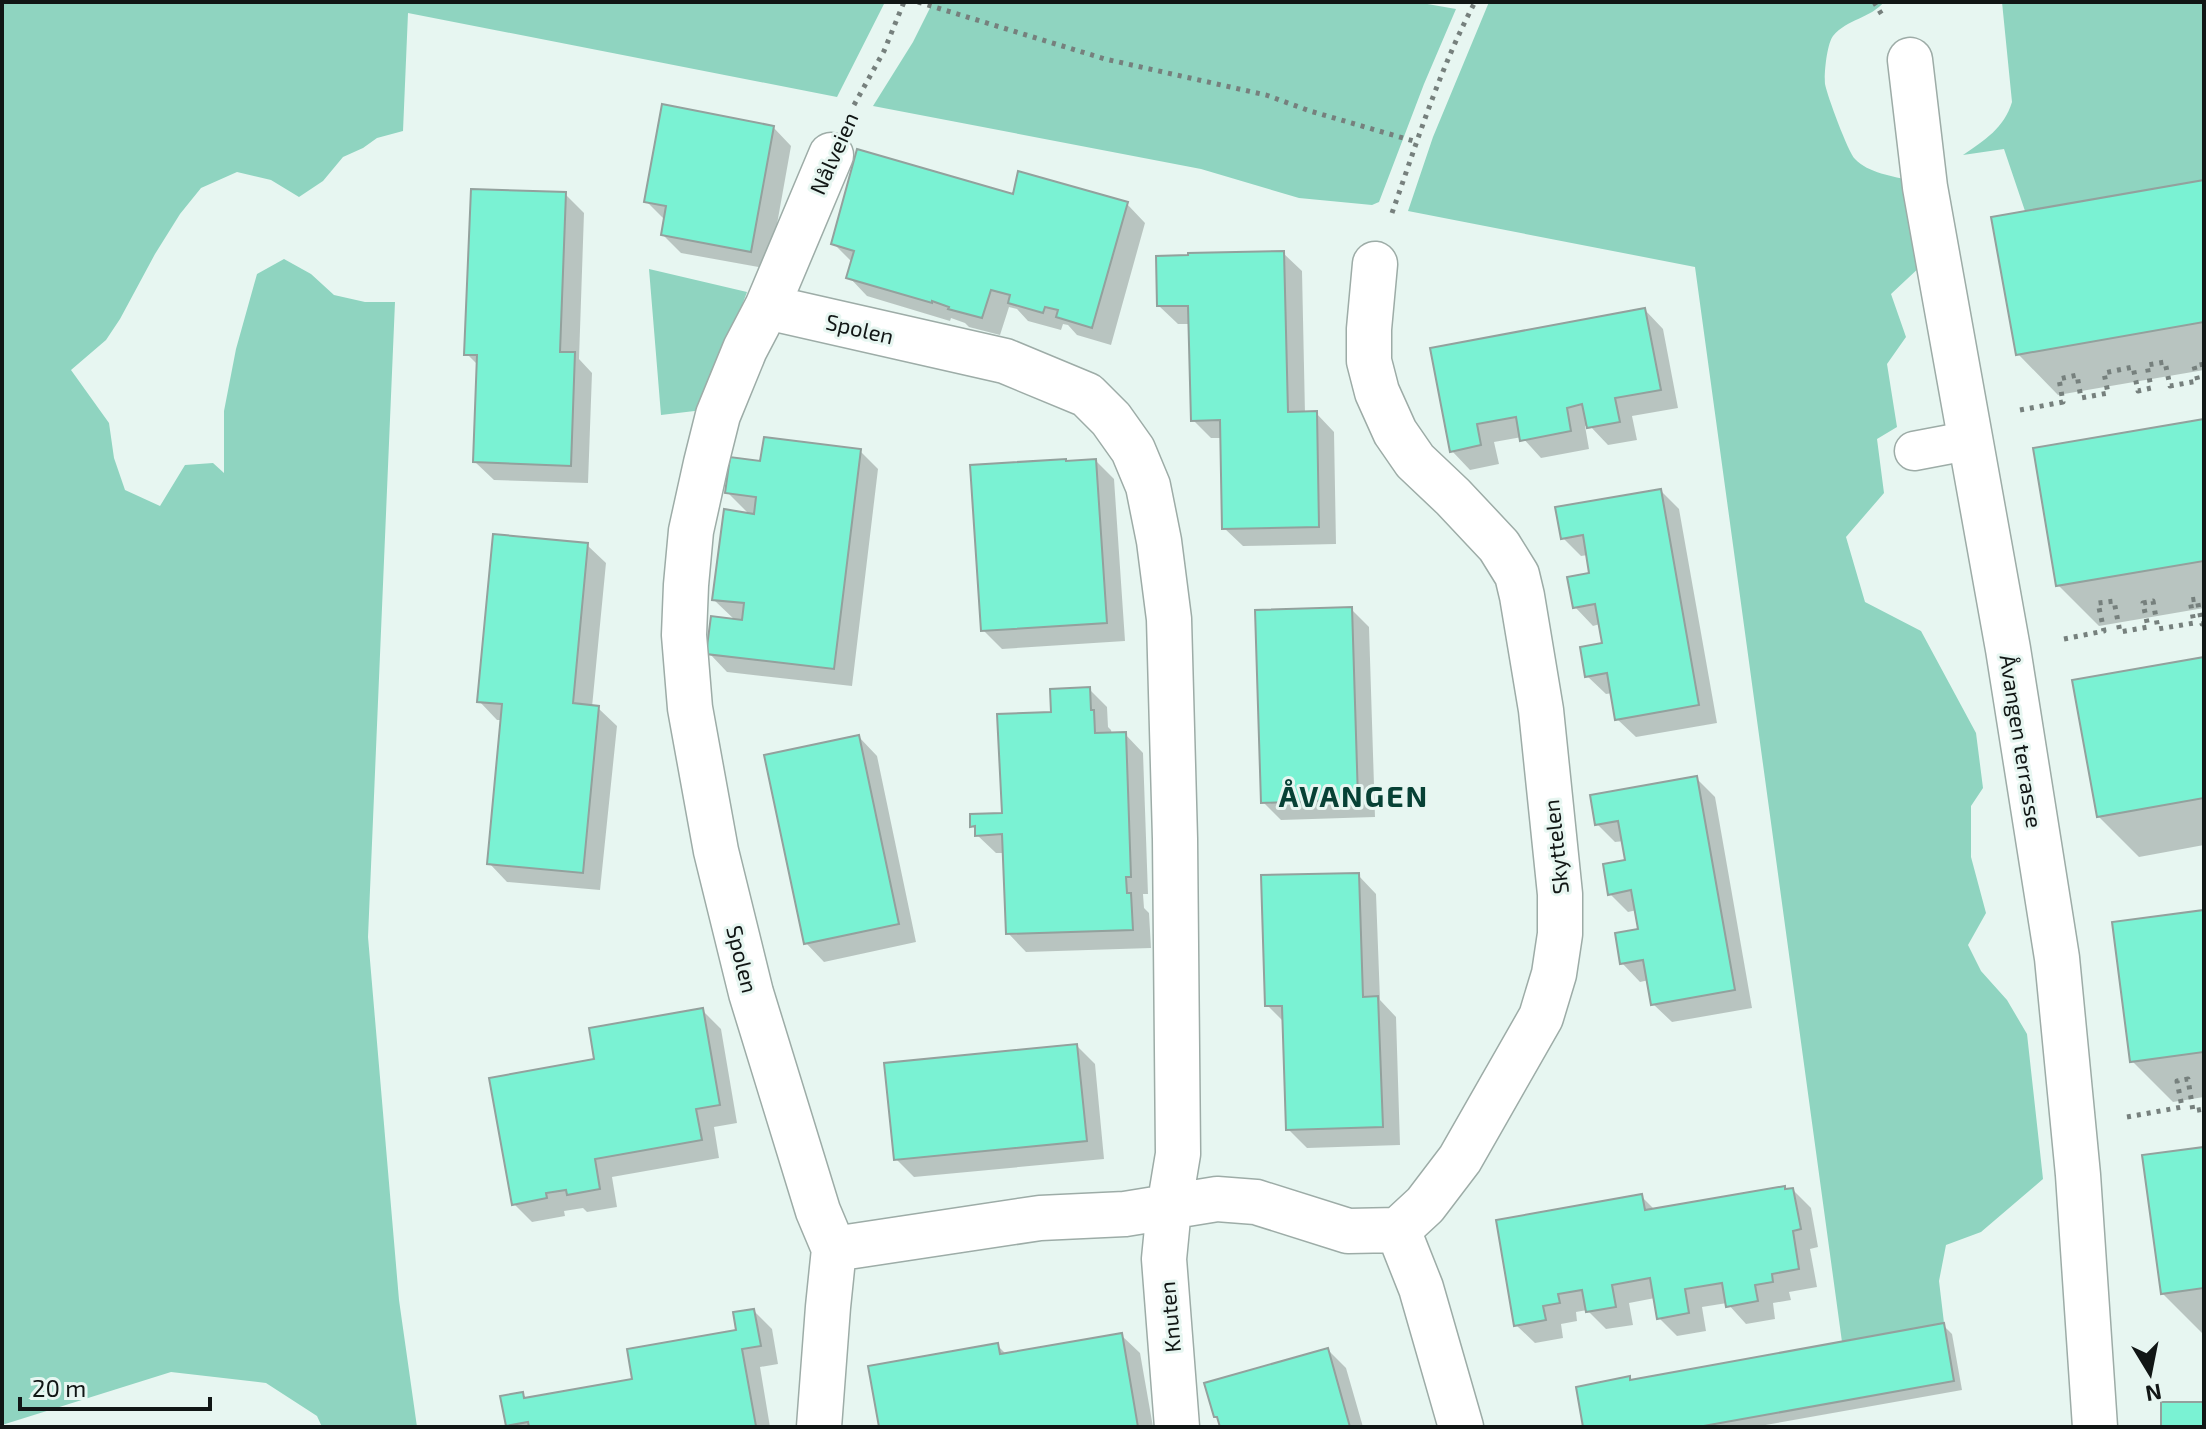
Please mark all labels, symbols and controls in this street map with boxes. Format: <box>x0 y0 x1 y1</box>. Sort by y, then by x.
street label: Nålveien <box>803 108 863 198</box>
street label: Spolen <box>824 308 896 348</box>
street label: Åvangen terrasse <box>1995 653 2049 829</box>
district label: ÅVANGEN <box>1279 777 1429 813</box>
street label: Skyttelen <box>1537 798 1573 896</box>
street label: Spolen <box>722 923 764 995</box>
street label: Knuten <box>1153 1280 1185 1354</box>
north arrow <box>2110 1333 2190 1413</box>
scale bar <box>20 1361 210 1411</box>
text: 20 m <box>32 1373 86 1402</box>
text: N <box>2144 1379 2164 1408</box>

